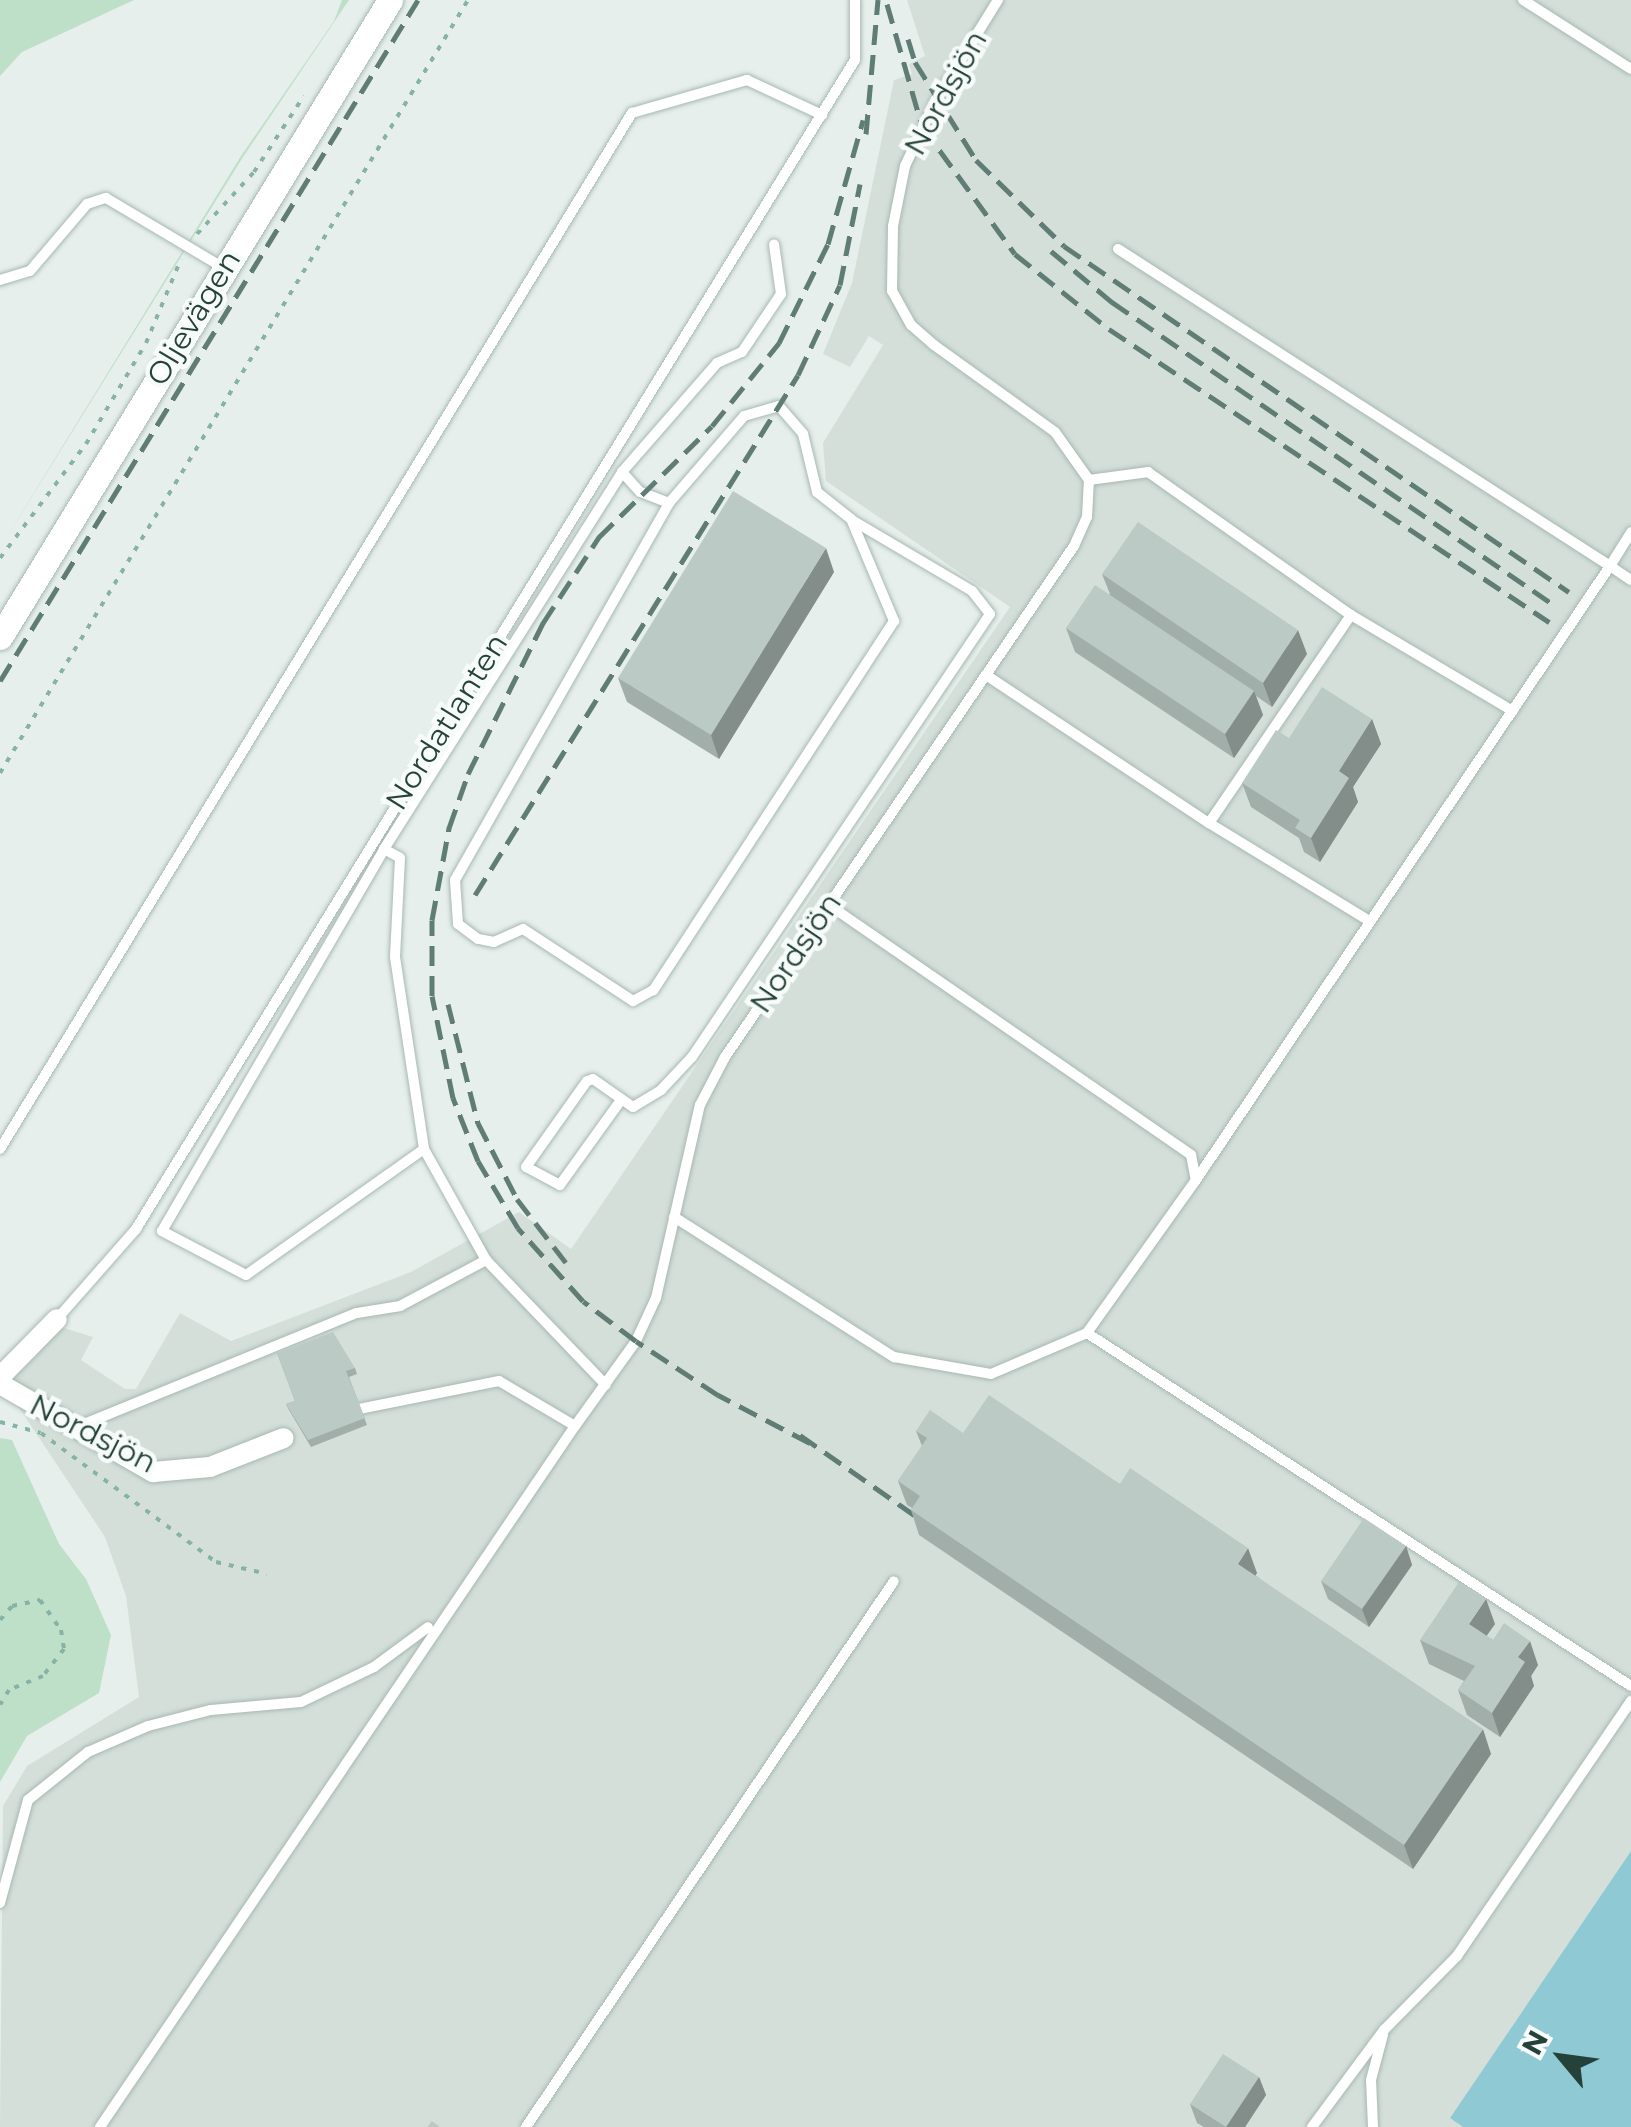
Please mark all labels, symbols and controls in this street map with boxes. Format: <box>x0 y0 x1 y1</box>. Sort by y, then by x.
street label: Nordsjön <box>897 24 995 162</box>
street label: Oljevägen <box>140 244 248 392</box>
street label: Nordatlanten <box>378 627 516 817</box>
street label: Nordsjön <box>743 886 849 1020</box>
street label: Nordsjön <box>24 1387 162 1481</box>
north arrow <box>1511 2007 1611 2107</box>
text: N <box>1514 2024 1555 2061</box>

